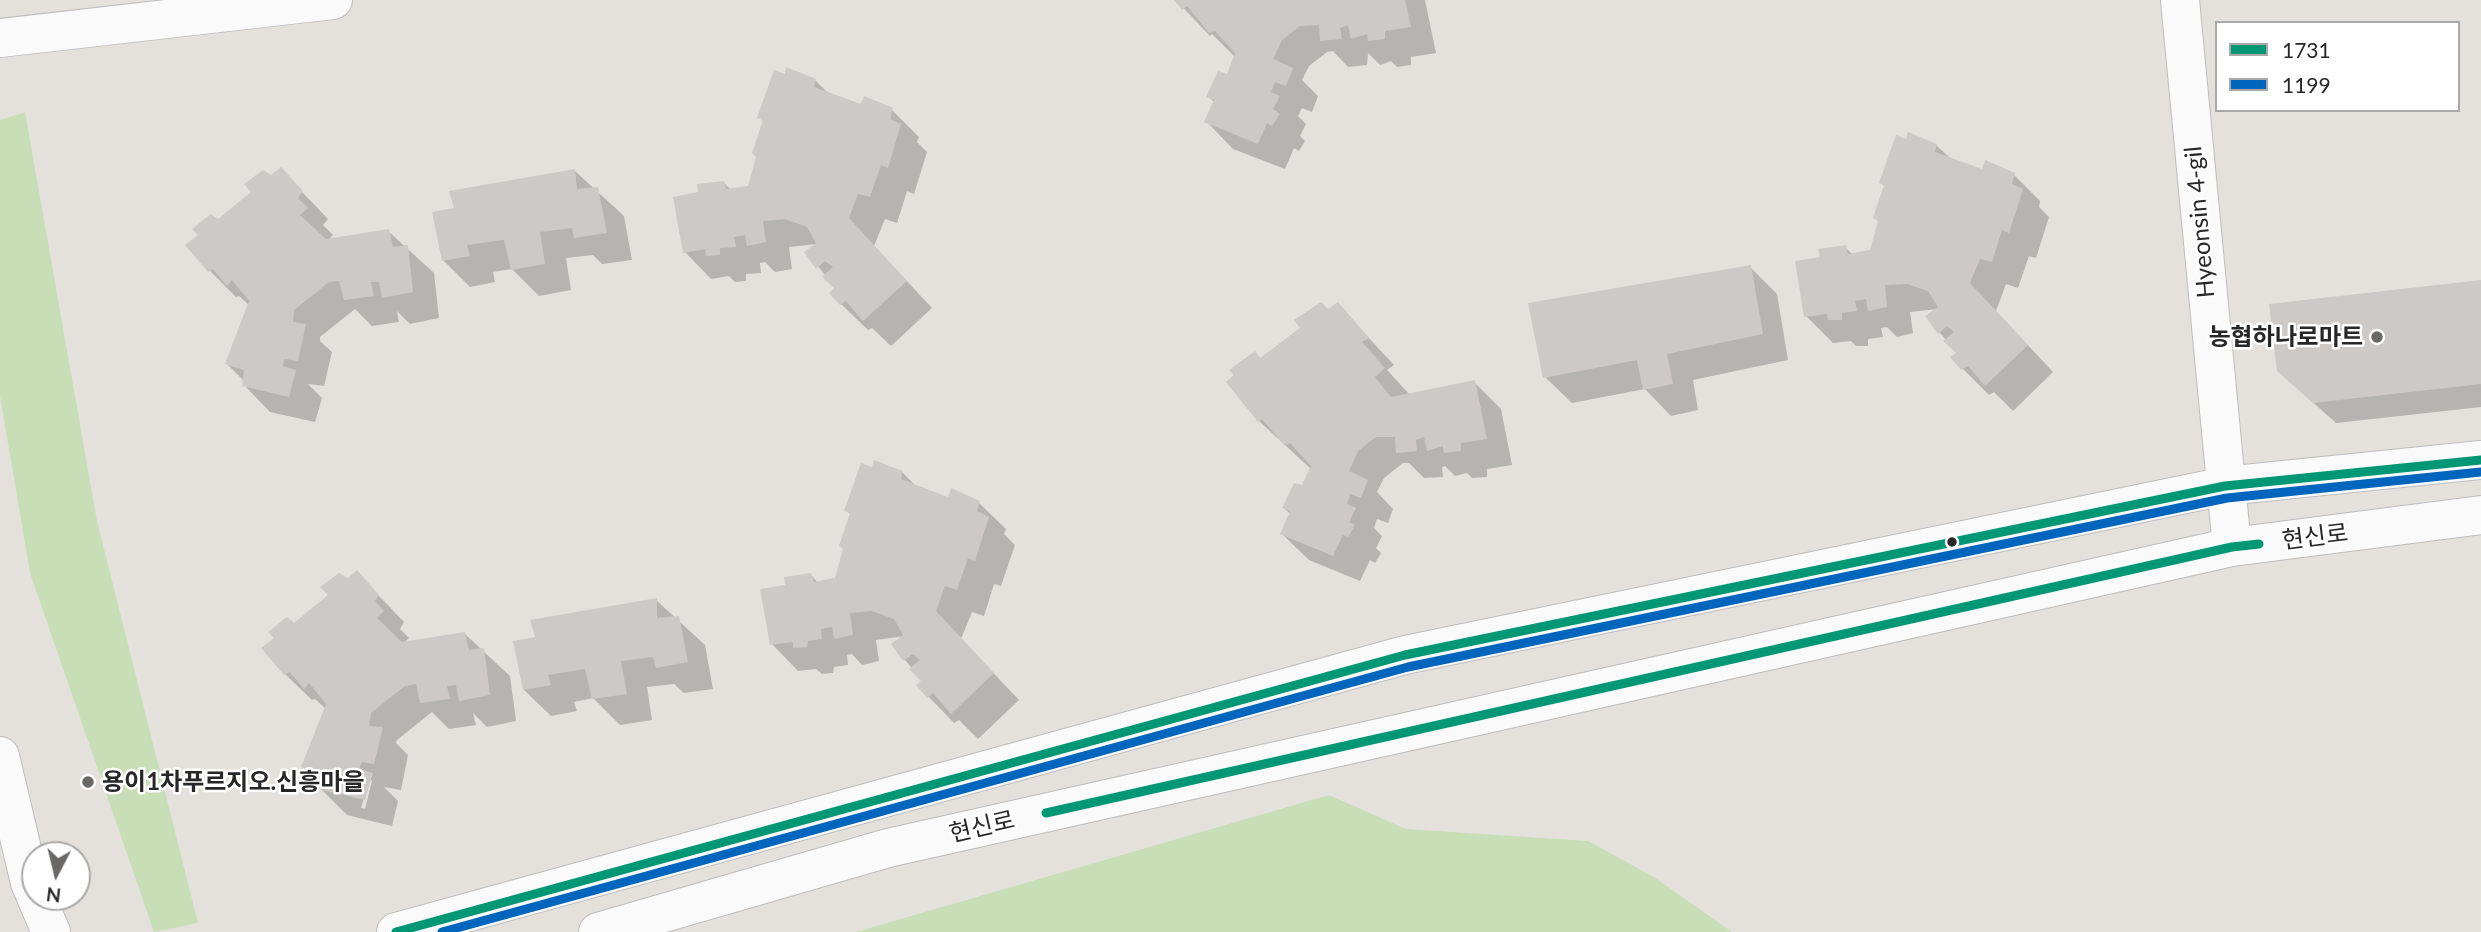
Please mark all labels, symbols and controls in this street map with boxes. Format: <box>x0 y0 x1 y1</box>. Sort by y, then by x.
legend <box>2215 21 2460 112</box>
text: 1731 <box>2282 37 2331 62</box>
text: 1199 <box>2282 72 2331 97</box>
street label: Hyeonsin 4-gil <box>2179 145 2221 299</box>
place label: 농협하나로마트 <box>2208 323 2363 351</box>
marker: 농협하나로마트 <box>2369 329 2385 345</box>
street label: 현신로 <box>2280 519 2350 555</box>
unlabelled marker <box>1945 535 1959 549</box>
place label: 용이1차푸르지오.신흥마을 <box>102 768 364 796</box>
marker: 용이1차푸르지오.신흥마을 <box>80 774 96 790</box>
street label: 현신로 <box>946 806 1018 848</box>
north arrow <box>21 841 91 911</box>
text: N <box>45 883 62 908</box>

